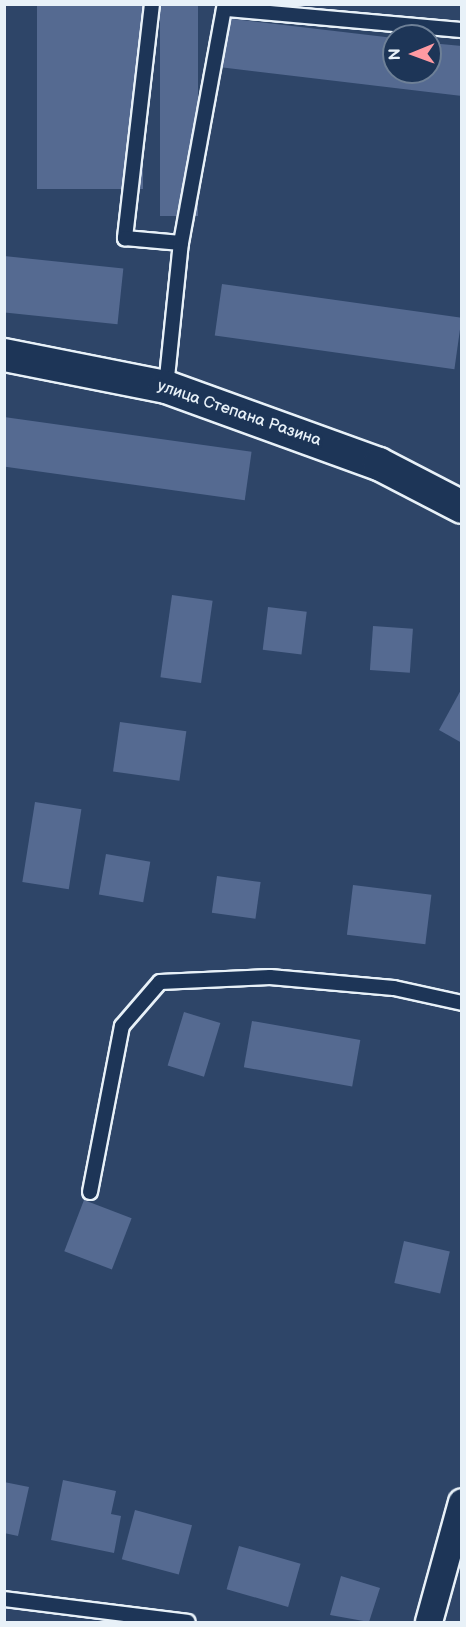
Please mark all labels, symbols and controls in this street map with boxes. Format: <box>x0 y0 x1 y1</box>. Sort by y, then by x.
north arrow <box>382 24 442 84</box>
text: N <box>386 48 405 60</box>
street label: улица Степана Разина <box>155 377 323 451</box>

